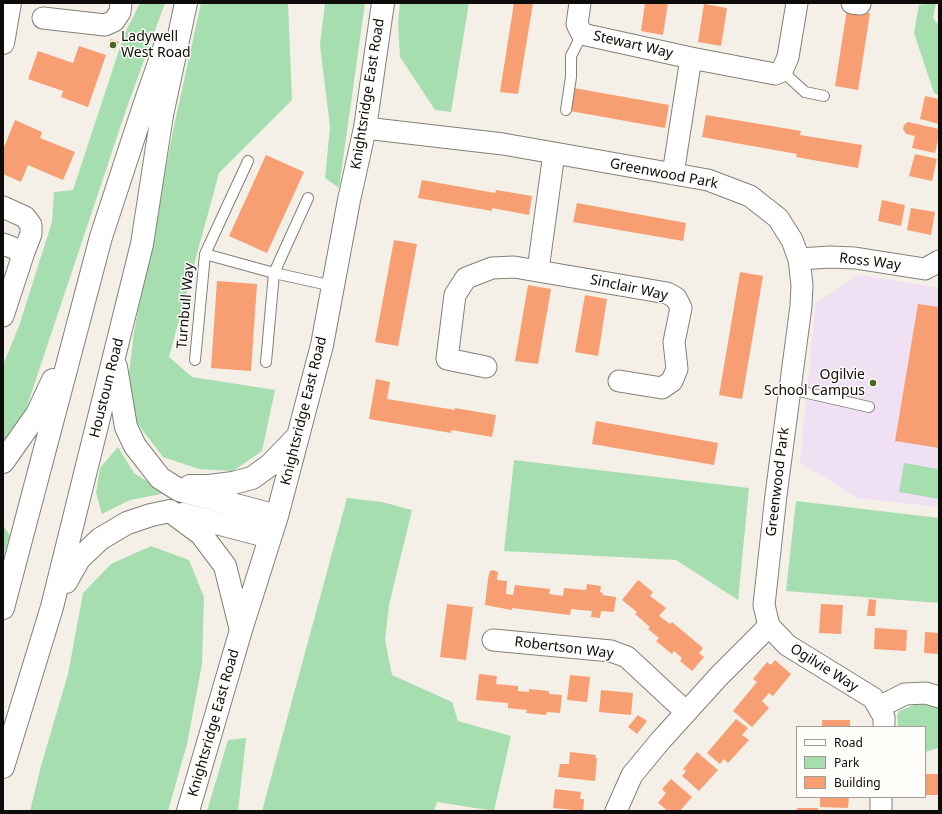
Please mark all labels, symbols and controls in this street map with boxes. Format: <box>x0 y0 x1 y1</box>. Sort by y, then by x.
street label: Knightsridge East Road <box>348 17 388 171</box>
street label: Stewart Way <box>591 28 675 62</box>
place label: Ladywell West Road <box>121 29 191 62</box>
marker: Ladywell West Road <box>108 40 118 50</box>
street label: Greenwood Park <box>608 155 720 193</box>
street label: Ross Way <box>838 250 902 274</box>
street label: Turnbull Way <box>174 262 198 350</box>
street label: Sinclair Way <box>589 272 669 304</box>
street label: Knightsridge East Road <box>277 335 331 487</box>
street label: Houstoun Road <box>86 336 128 440</box>
place label: Ogilvie School Campus <box>764 367 865 400</box>
marker: Ogilvie School Campus <box>868 378 878 388</box>
street label: Greenwood Park <box>763 426 793 538</box>
street label: Robertson Way <box>513 634 615 662</box>
street label: Ogilvie Way <box>787 641 861 695</box>
street label: Knightsridge East Road <box>185 647 243 799</box>
legend <box>796 726 926 798</box>
text: Road <box>834 734 863 751</box>
text: Park <box>834 754 859 771</box>
text: Building <box>834 774 881 791</box>

